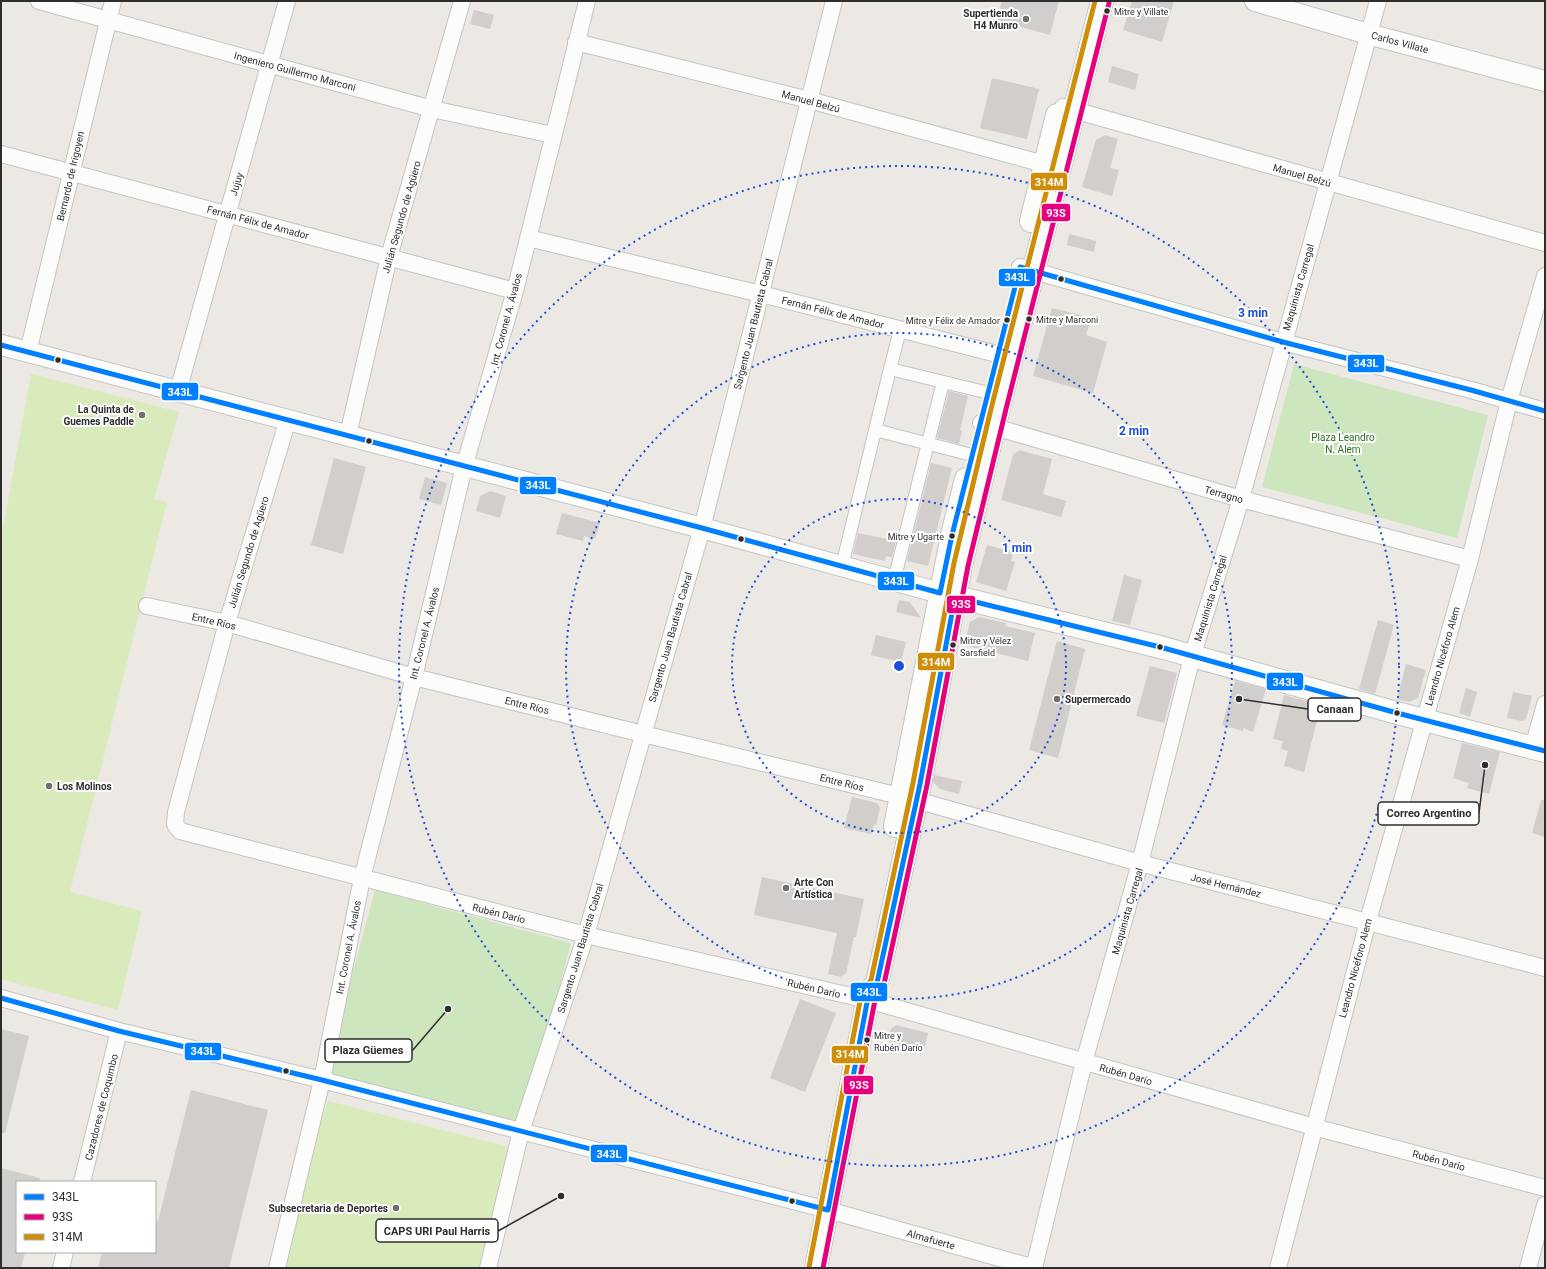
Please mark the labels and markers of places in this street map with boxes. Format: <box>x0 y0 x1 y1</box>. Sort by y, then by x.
marker: Mitre y Villate <box>1102 6 1112 16</box>
place label: Mitre y Villate <box>1114 7 1169 17</box>
place label: Supertienda H4 Munro <box>963 8 1019 31</box>
marker: Supertienda H4 Munro <box>1021 14 1031 24</box>
unlabelled marker <box>1056 274 1066 284</box>
marker: Mitre y Marconi <box>1024 314 1034 324</box>
marker: Mitre y Félix de Amador <box>1002 315 1012 325</box>
place label: Mitre y Marconi <box>1036 315 1098 325</box>
place label: Mitre y Félix de Amador <box>906 316 1000 326</box>
unlabelled marker <box>53 355 63 365</box>
place label: La Quinta de Guemes Paddle <box>63 404 135 427</box>
marker: La Quinta de Guemes Paddle <box>137 410 147 420</box>
unlabelled marker <box>364 436 374 446</box>
marker: Mitre y Ugarte <box>947 531 957 541</box>
place label: Mitre y Ugarte <box>888 532 944 542</box>
unlabelled marker <box>736 534 746 544</box>
place label: Mitre y Vélez Sarsfield <box>960 636 1012 658</box>
marker: Mitre y Vélez Sarsfield <box>948 640 958 650</box>
unlabelled marker <box>1155 642 1165 652</box>
centre of rings <box>892 659 906 673</box>
marker: Supermercado <box>1052 694 1062 704</box>
place label: Supermercado <box>1065 694 1131 705</box>
callout: Canaan <box>1308 698 1361 721</box>
unlabelled marker <box>1392 708 1402 718</box>
marker: Los Molinos <box>44 781 54 791</box>
place label: Los Molinos <box>57 781 112 792</box>
callout: Correo Argentino <box>1378 802 1479 825</box>
place label: Arte Con Artística <box>794 877 834 900</box>
marker: Arte Con Artística <box>781 883 791 893</box>
place label: Mitre y Rubén Darío <box>874 1031 923 1053</box>
marker: Mitre y Rubén Darío <box>862 1035 872 1045</box>
callout: Plaza Güemes <box>325 1039 412 1062</box>
unlabelled marker <box>281 1066 291 1076</box>
unlabelled marker <box>787 1196 797 1206</box>
place label: Subsecretaria de Deportes <box>269 1203 388 1214</box>
marker: Subsecretaria de Deportes <box>391 1203 401 1213</box>
callout: CAPS URI Paul Harris <box>376 1219 498 1242</box>

